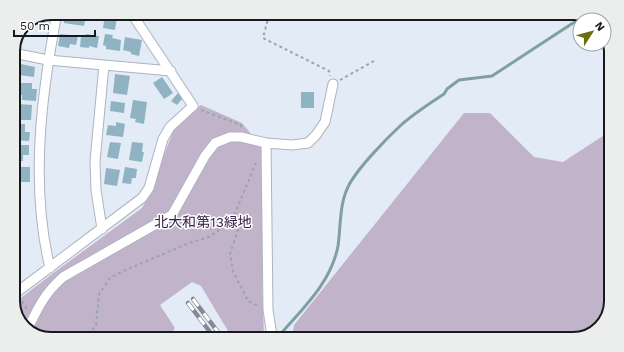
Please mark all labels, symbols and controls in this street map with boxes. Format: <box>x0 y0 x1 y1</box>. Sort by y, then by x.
scale bar <box>14 12 95 38</box>
north arrow <box>572 12 612 52</box>
text: 50 m <box>20 19 50 33</box>
text: N <box>592 19 607 34</box>
park label: 北大和第13緑地 <box>154 214 252 230</box>

